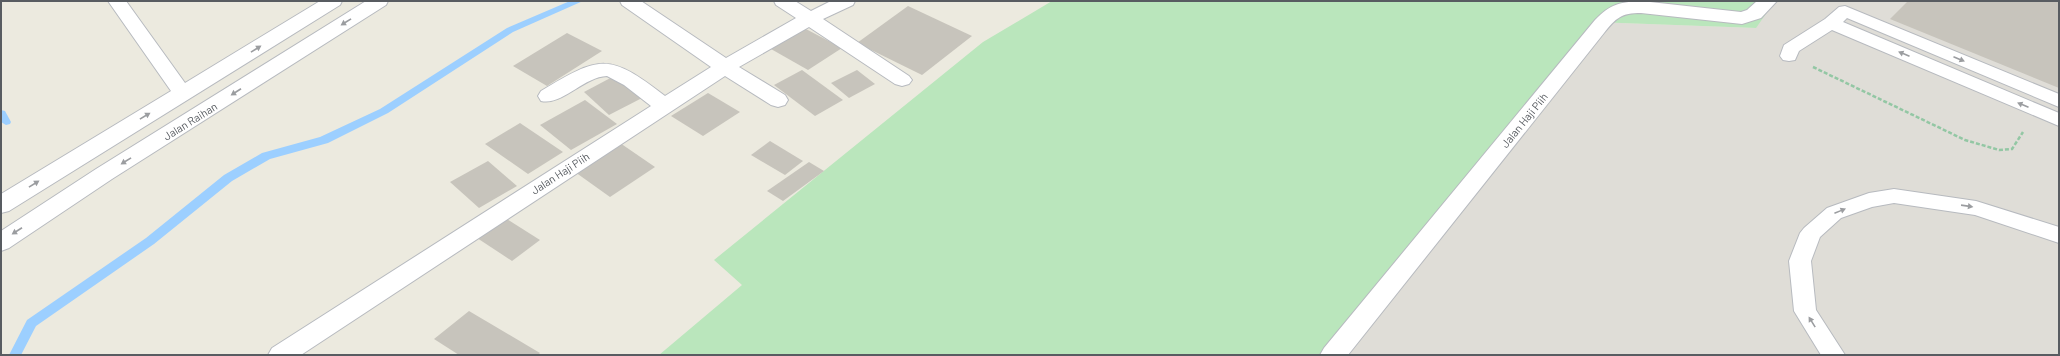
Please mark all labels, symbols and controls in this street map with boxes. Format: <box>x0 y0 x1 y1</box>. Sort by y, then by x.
one-way arrow <box>340 18 352 25</box>
one-way arrow <box>250 45 262 52</box>
one-way arrow <box>1897 50 1909 56</box>
one-way arrow <box>1953 56 1964 62</box>
one-way arrow <box>230 88 242 95</box>
street label: Jalan Haji Piih <box>1498 90 1550 150</box>
street label: Jalan Raihan <box>161 99 219 143</box>
one-way arrow <box>2017 101 2029 107</box>
one-way arrow <box>139 113 151 120</box>
street label: Jalan Haji Piih <box>528 149 592 197</box>
one-way arrow <box>120 157 132 164</box>
one-way arrow <box>29 180 39 188</box>
one-way arrow <box>1961 203 1973 209</box>
one-way arrow <box>1834 208 1846 214</box>
one-way arrow <box>12 227 22 235</box>
one-way arrow <box>1809 316 1816 328</box>

